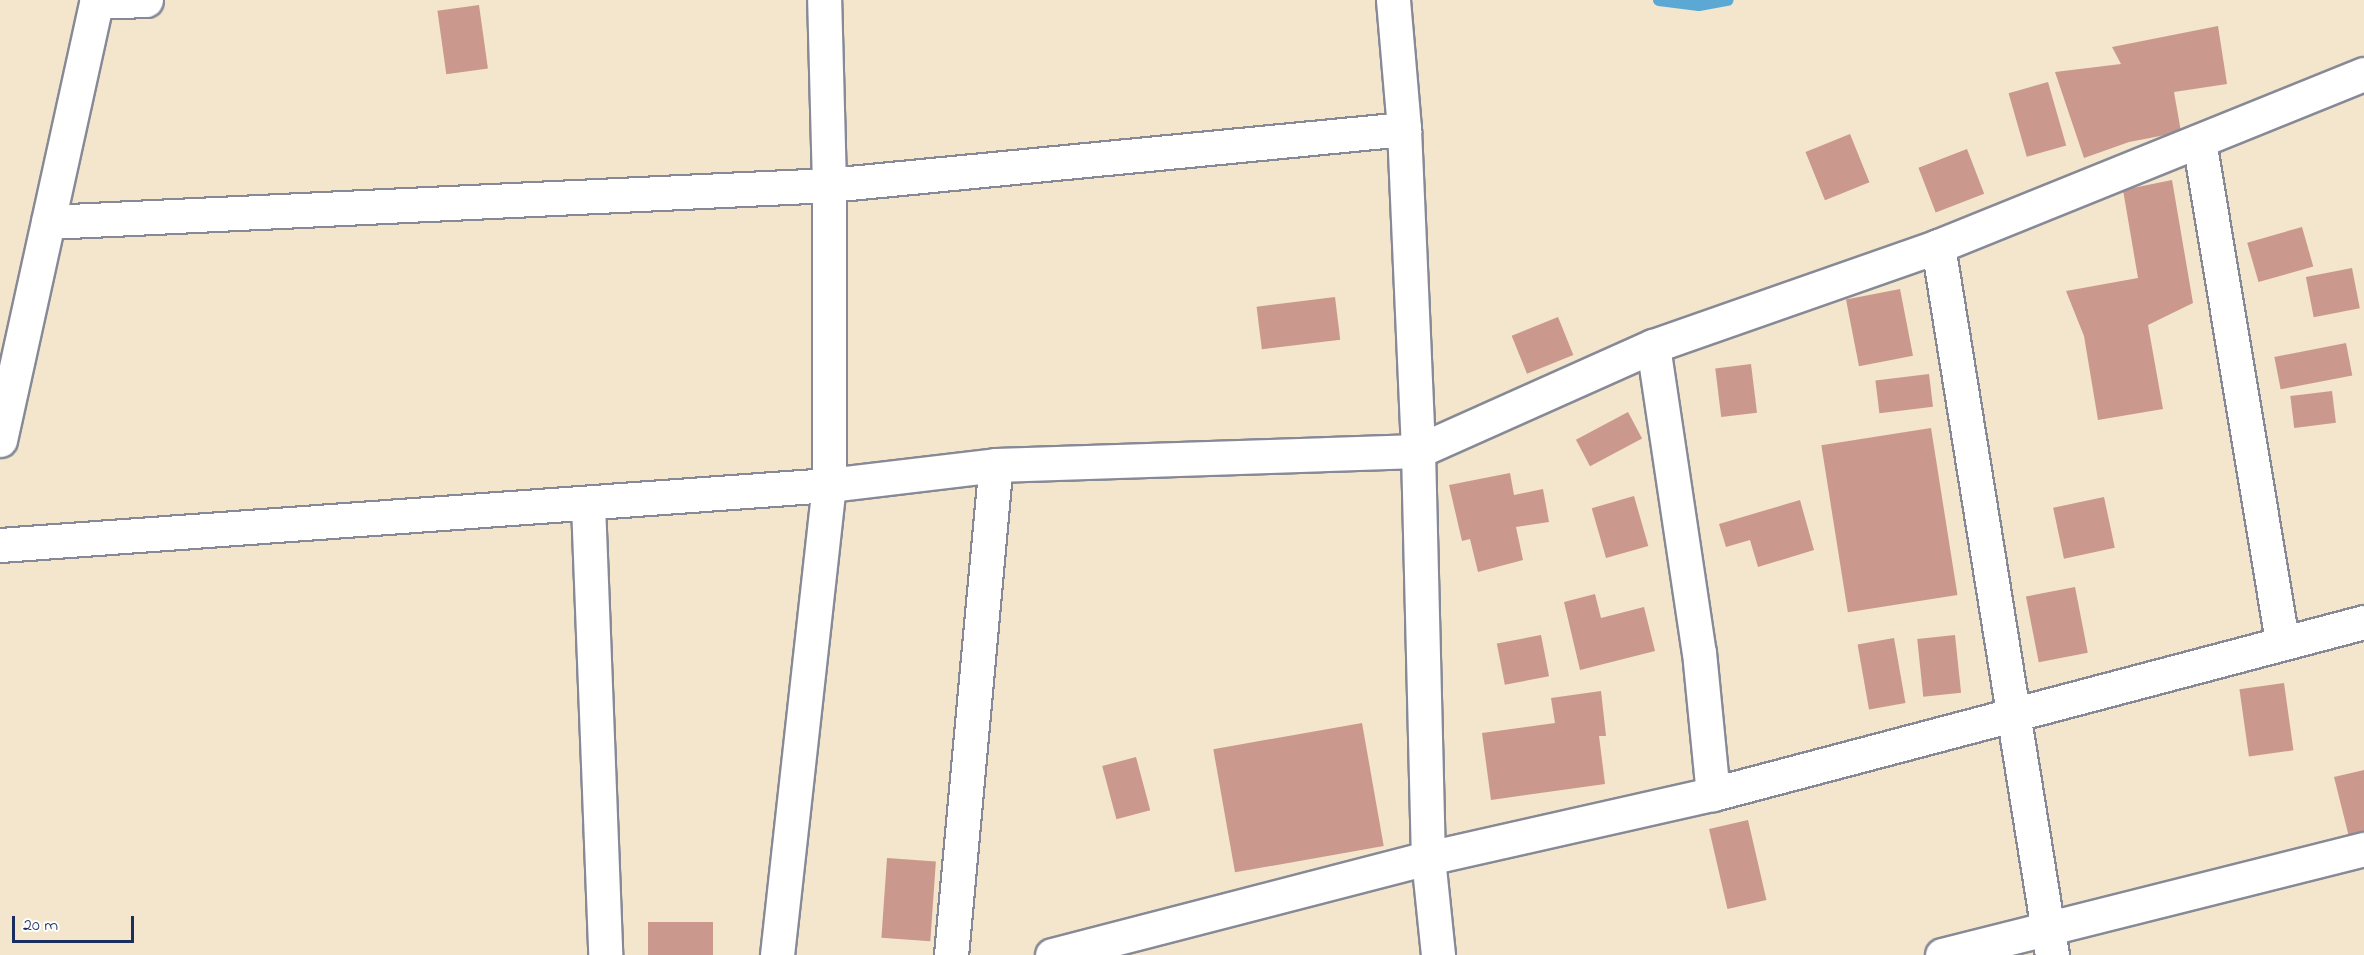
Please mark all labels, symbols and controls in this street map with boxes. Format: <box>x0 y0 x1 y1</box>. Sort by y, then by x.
scale bar <box>15 904 136 942</box>
text: 20 m <box>23 913 58 939</box>

